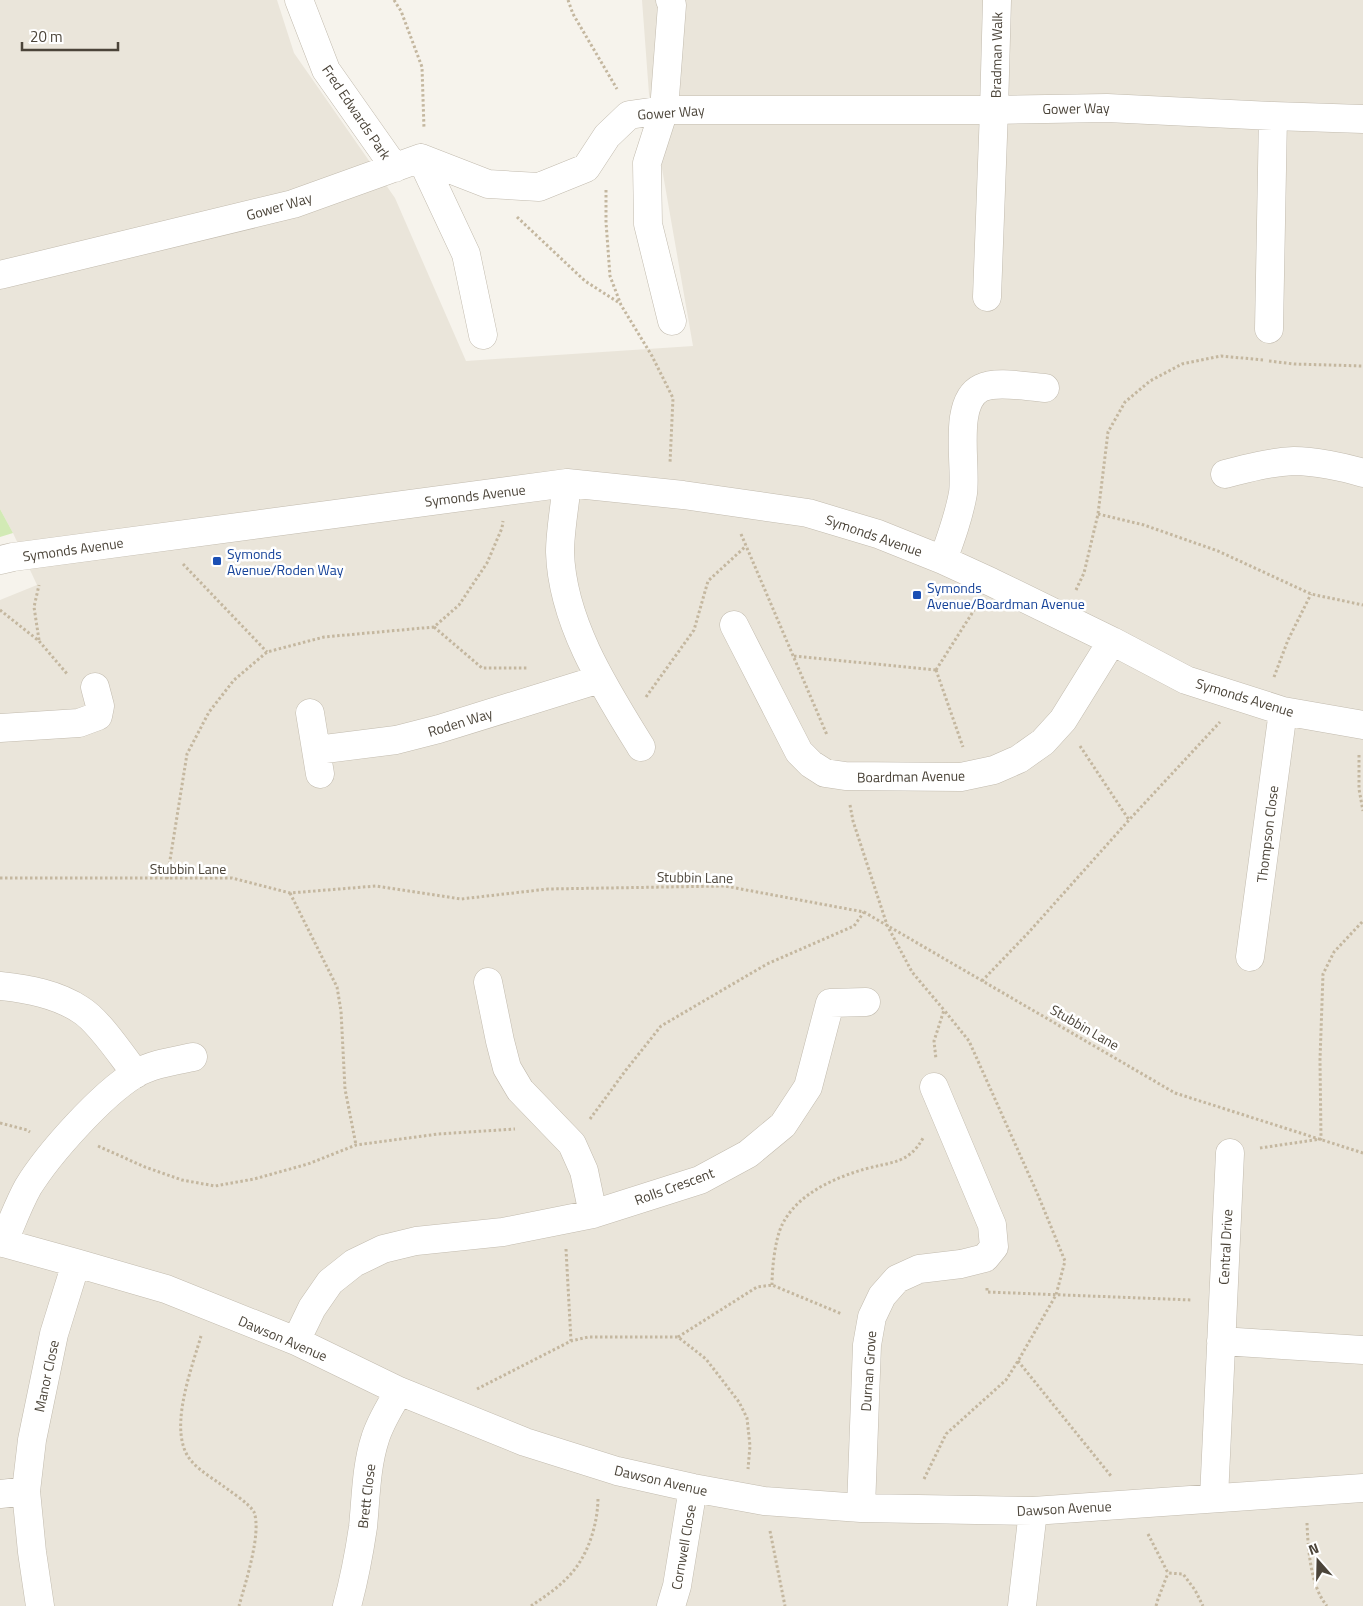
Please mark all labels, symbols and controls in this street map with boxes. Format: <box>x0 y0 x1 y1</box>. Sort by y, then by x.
street label: Bradman Walk <box>985 11 1007 98</box>
scale bar <box>22 20 119 52</box>
text: 20 m <box>30 25 63 48</box>
street label: Fred Edwards Park <box>317 60 397 164</box>
street label: Gower Way <box>1042 97 1110 119</box>
street label: Gower Way <box>637 99 706 125</box>
street label: Gower Way <box>244 187 315 225</box>
street label: Symonds Avenue <box>423 478 527 512</box>
street label: Symonds Avenue <box>823 509 925 561</box>
street label: Symonds Avenue <box>21 532 125 566</box>
place label: Symonds Avenue/Roden Way <box>227 543 344 580</box>
marker: Symonds Avenue/Roden Way <box>211 555 223 567</box>
place label: Symonds Avenue/Boardman Avenue <box>927 577 1085 614</box>
marker: Symonds Avenue/Boardman Avenue <box>911 589 923 601</box>
street label: Symonds Avenue <box>1193 672 1297 722</box>
street label: Roden Way <box>425 702 495 742</box>
street label: Boardman Avenue <box>857 765 965 787</box>
street label: Thompson Close <box>1251 784 1283 884</box>
street label: Stubbin Lane <box>150 858 226 879</box>
street label: Stubbin Lane <box>657 866 733 888</box>
street label: Stubbin Lane <box>1047 999 1123 1055</box>
street label: Rolls Crescent <box>631 1162 717 1210</box>
street label: Central Drive <box>1213 1209 1237 1285</box>
street label: Dawson Avenue <box>235 1310 331 1366</box>
street label: Durnan Grove <box>855 1330 881 1412</box>
street label: Manor Close <box>28 1338 64 1414</box>
street label: Dawson Avenue <box>612 1459 710 1501</box>
street label: Brett Close <box>352 1462 380 1530</box>
street label: Dawson Avenue <box>1016 1495 1112 1521</box>
street label: Cornwell Close <box>665 1503 701 1591</box>
north arrow <box>1293 1536 1343 1586</box>
text: N <box>1305 1537 1322 1560</box>

